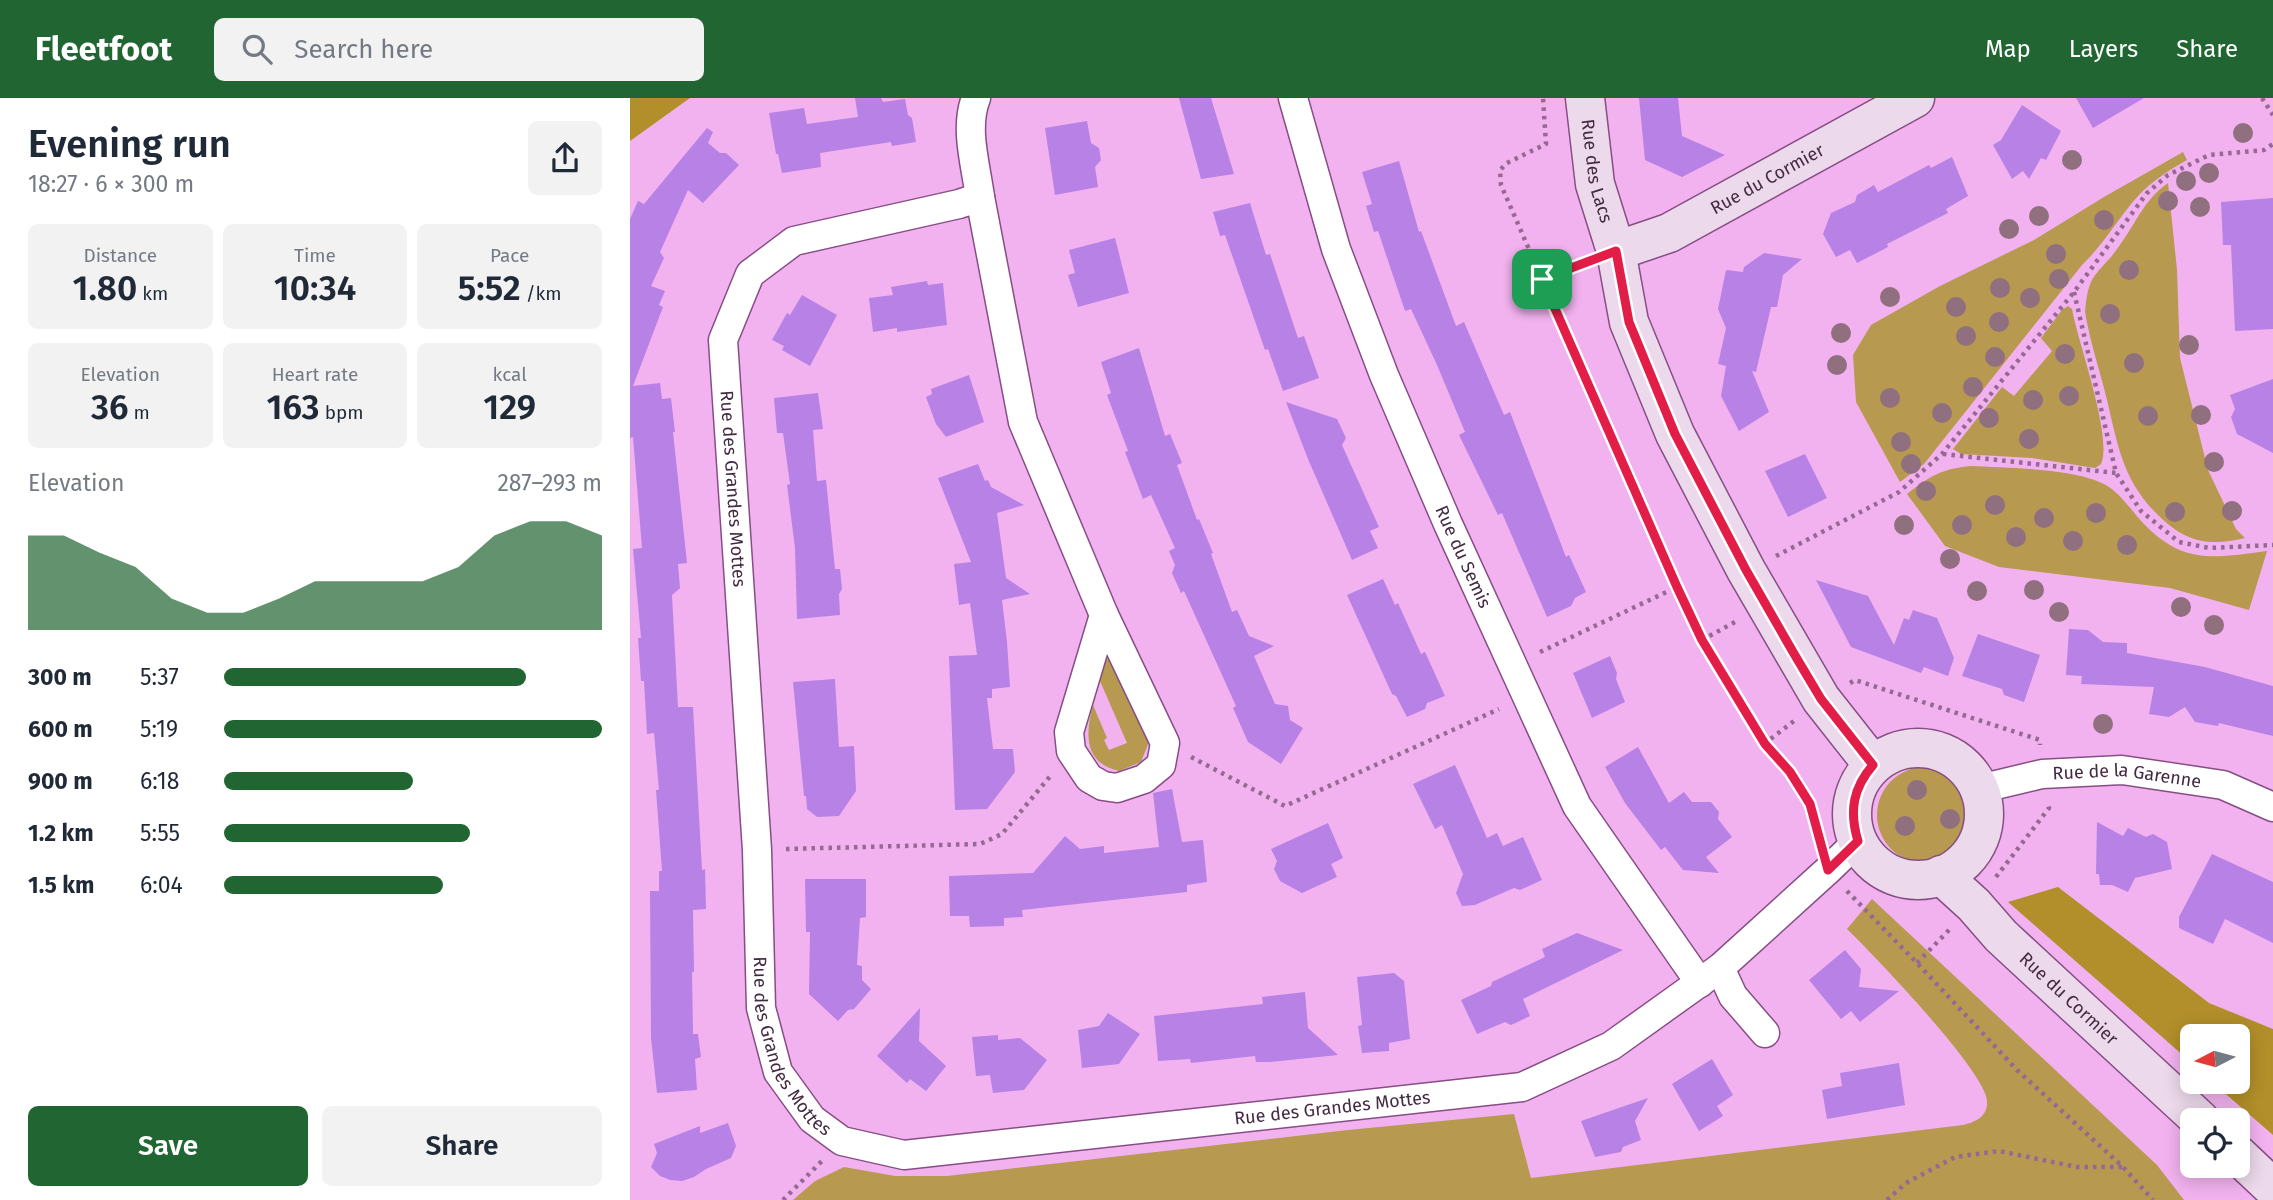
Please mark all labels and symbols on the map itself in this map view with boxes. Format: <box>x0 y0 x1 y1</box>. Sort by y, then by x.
street label: Rue des Lacs <box>1577 118 1617 226</box>
street label: Rue du Cormier <box>1706 139 1828 219</box>
pin <box>1512 249 1572 309</box>
street label: Rue des Grandes Mottes <box>715 390 750 588</box>
street label: Rue du Semis <box>1430 502 1496 612</box>
street label: Rue de la Garenne <box>2052 759 2203 793</box>
street label: Rue du Cormier <box>2015 948 2123 1050</box>
street label: Rue des Grandes Mottes <box>749 956 836 1140</box>
north arrow <box>2180 1024 2250 1094</box>
street label: Rue des Grandes Mottes <box>1233 1086 1431 1130</box>

